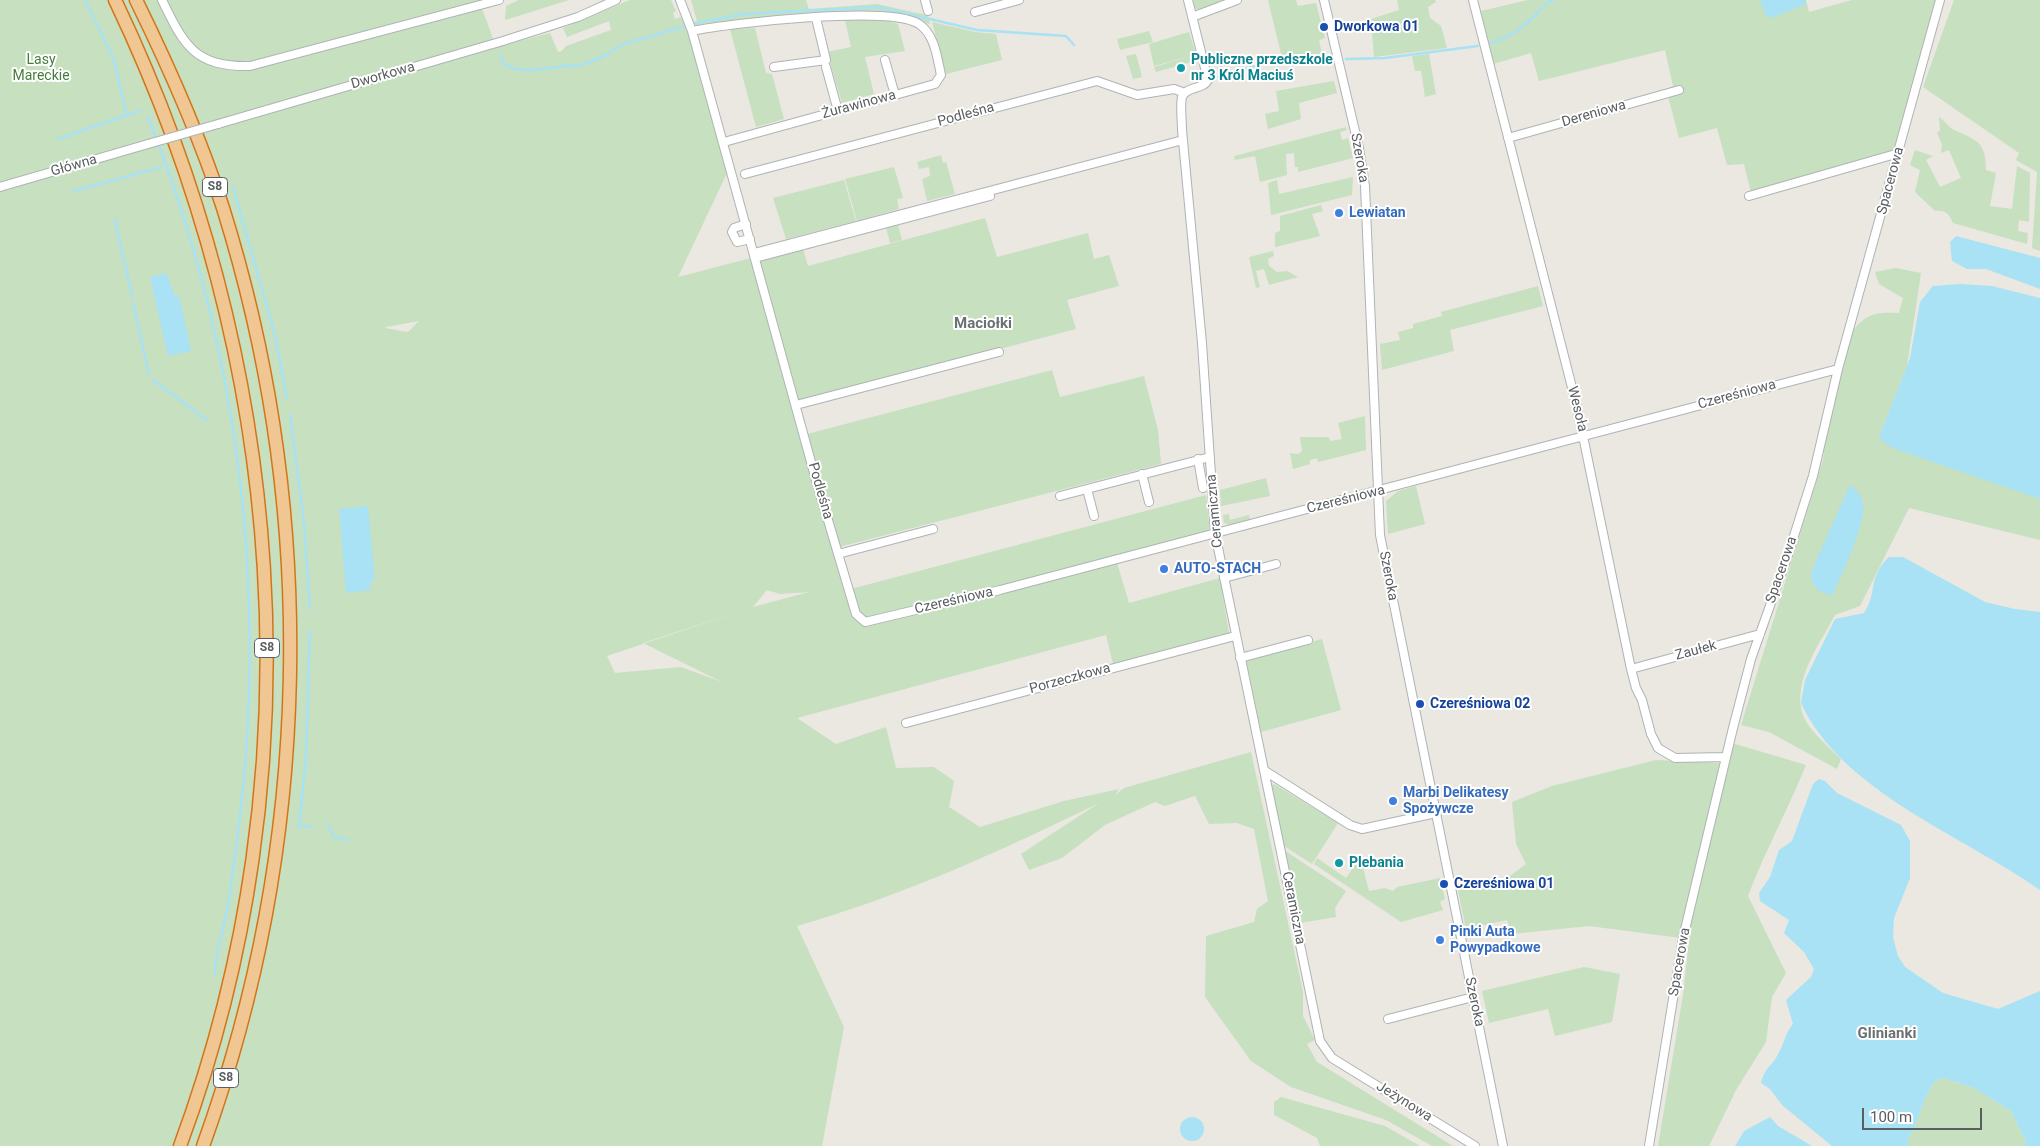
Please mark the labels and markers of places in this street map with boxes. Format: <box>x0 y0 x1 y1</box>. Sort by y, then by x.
place label: Dworkowa 01 <box>1334 19 1419 35</box>
marker: Dworkowa 01 <box>1318 21 1330 33</box>
place label: Publiczne przedszkole nr 3 Król Maciuś <box>1191 52 1333 84</box>
marker: Publiczne przedszkole nr 3 Król Maciuś <box>1175 62 1187 74</box>
place label: Lewiatan <box>1349 205 1406 221</box>
marker: Lewiatan <box>1333 207 1345 219</box>
place label: AUTO-STACH <box>1174 561 1261 577</box>
marker: AUTO-STACH <box>1158 563 1170 575</box>
place label: Czereśniowa 02 <box>1430 696 1530 712</box>
marker: Czereśniowa 02 <box>1414 698 1426 710</box>
place label: Marbi Delikatesy Spożywcze <box>1403 785 1509 818</box>
marker: Marbi Delikatesy Spożywcze <box>1387 795 1399 807</box>
place label: Plebania <box>1349 855 1404 871</box>
marker: Plebania <box>1333 857 1345 869</box>
place label: Czereśniowa 01 <box>1454 876 1554 892</box>
marker: Czereśniowa 01 <box>1438 878 1450 890</box>
place label: Pinki Auta Powypadkowe <box>1450 924 1541 956</box>
marker: Pinki Auta Powypadkowe <box>1434 934 1446 946</box>

